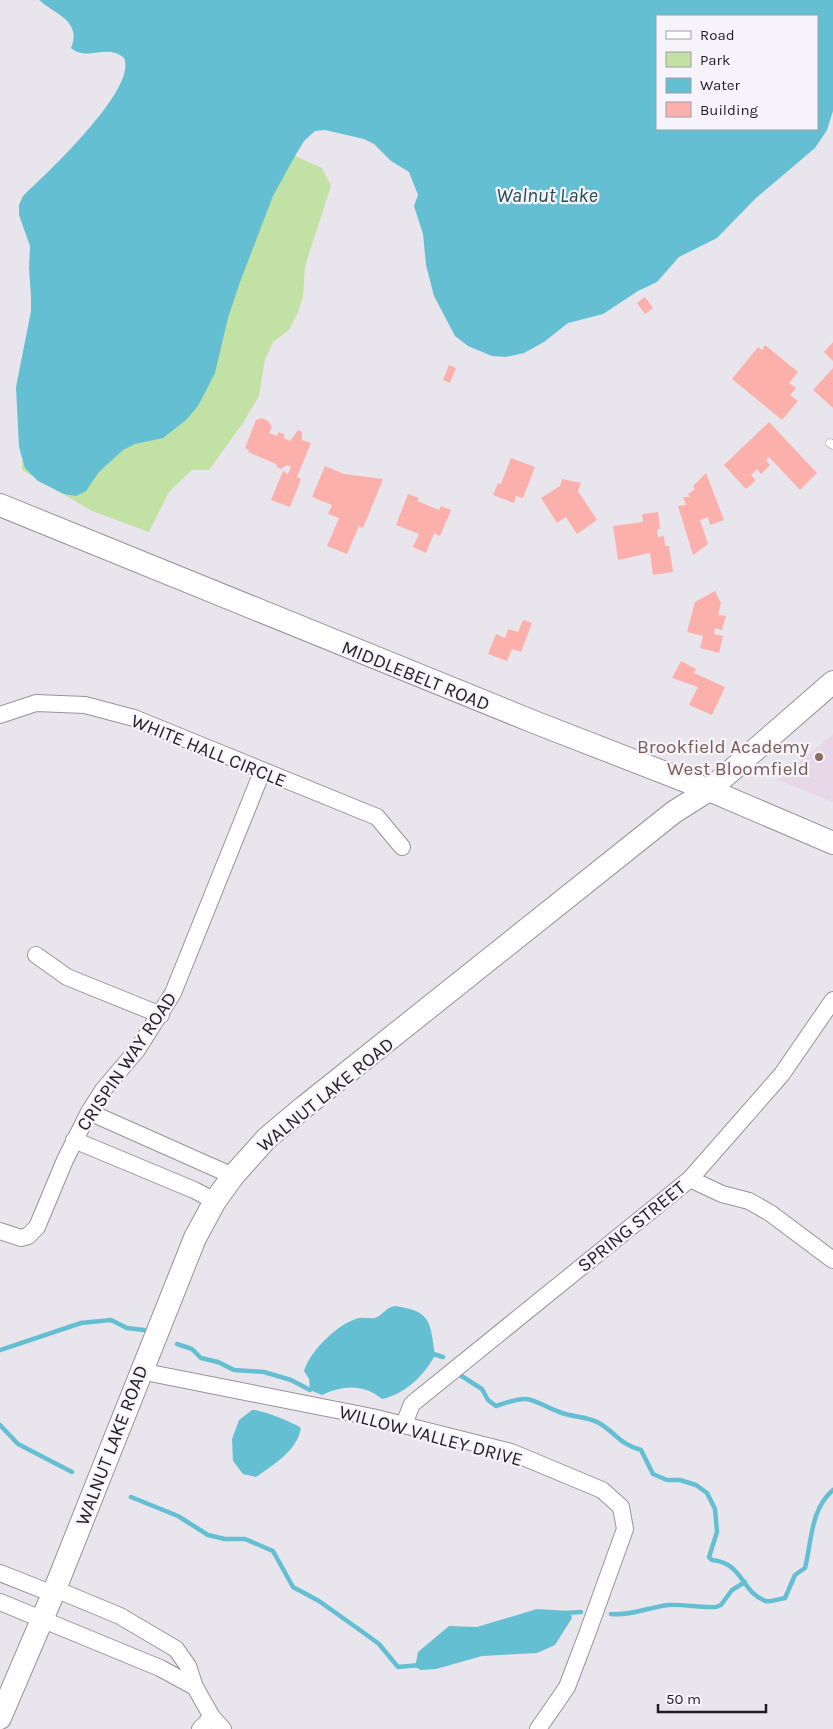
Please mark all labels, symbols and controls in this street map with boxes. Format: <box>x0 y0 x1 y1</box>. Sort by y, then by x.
legend <box>656 15 818 130</box>
text: Road <box>700 26 735 44</box>
text: Park <box>700 51 730 69</box>
text: Water <box>700 76 741 94</box>
text: Building <box>700 101 758 119</box>
water label: Walnut Lake <box>496 184 598 207</box>
street label: MIDDLEBELT ROAD <box>338 636 493 716</box>
street label: WHITE HALL CIRCLE <box>128 710 289 792</box>
place label: Brookfield Academy West Bloomfield <box>637 736 809 780</box>
marker: Brookfield Academy West Bloomfield <box>813 751 825 763</box>
street label: CRISPIN WAY ROAD <box>72 988 181 1135</box>
street label: WALNUT LAKE ROAD <box>253 1033 398 1157</box>
street label: SPRING STREET <box>573 1176 690 1277</box>
street label: WALNUT LAKE ROAD <box>71 1362 153 1528</box>
street label: WILLOW VALLEY DRIVE <box>337 1401 525 1471</box>
scale bar <box>658 1682 766 1714</box>
text: 50 m <box>666 1690 701 1708</box>

